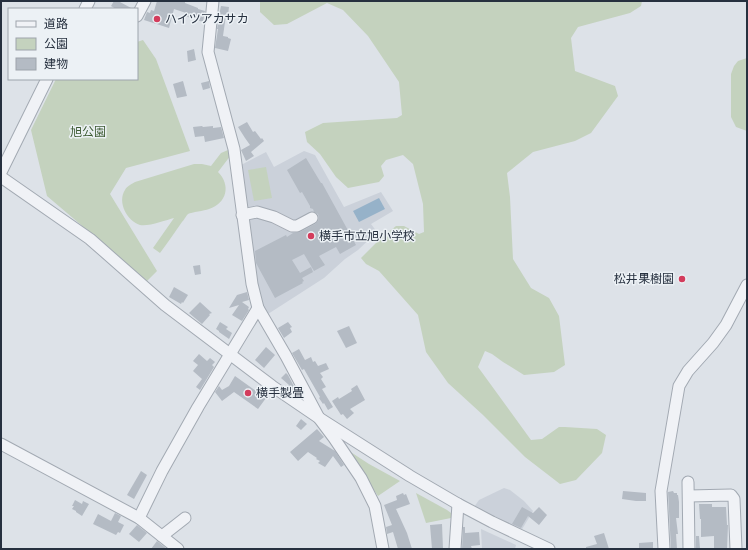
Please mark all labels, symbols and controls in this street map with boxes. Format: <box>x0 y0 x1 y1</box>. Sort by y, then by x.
legend <box>8 8 138 80</box>
place label: ハイツアカサカ <box>165 11 249 26</box>
marker: ハイツアカサカ <box>152 14 162 24</box>
text: 道路 <box>44 16 68 31</box>
text: 公園 <box>44 36 68 51</box>
text: 建物 <box>44 56 68 71</box>
park label: 旭公園 <box>70 124 106 139</box>
place label: 横手市立旭小学校 <box>319 228 415 243</box>
marker: 横手市立旭小学校 <box>306 231 316 241</box>
place label: 松井果樹園 <box>614 271 674 286</box>
marker: 松井果樹園 <box>677 274 687 284</box>
place label: 横手製畳 <box>256 385 304 400</box>
marker: 横手製畳 <box>243 388 253 398</box>

